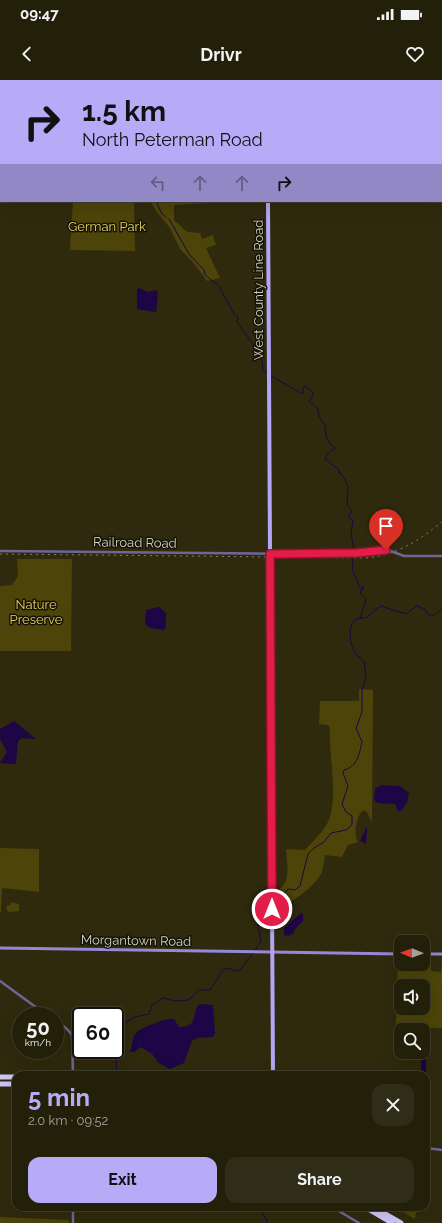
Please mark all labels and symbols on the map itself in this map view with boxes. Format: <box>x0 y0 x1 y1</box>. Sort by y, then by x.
park label: German Park <box>68 219 146 234</box>
street label: West County Line Road <box>251 220 266 360</box>
pin <box>369 509 403 550</box>
street label: Railroad Road <box>93 534 177 551</box>
park label: Nature Preserve <box>10 597 63 627</box>
position arrow <box>251 888 293 930</box>
street label: Morgantown Road <box>81 932 191 949</box>
north arrow <box>394 935 430 971</box>
speed limit sign: 60 <box>72 1007 124 1059</box>

